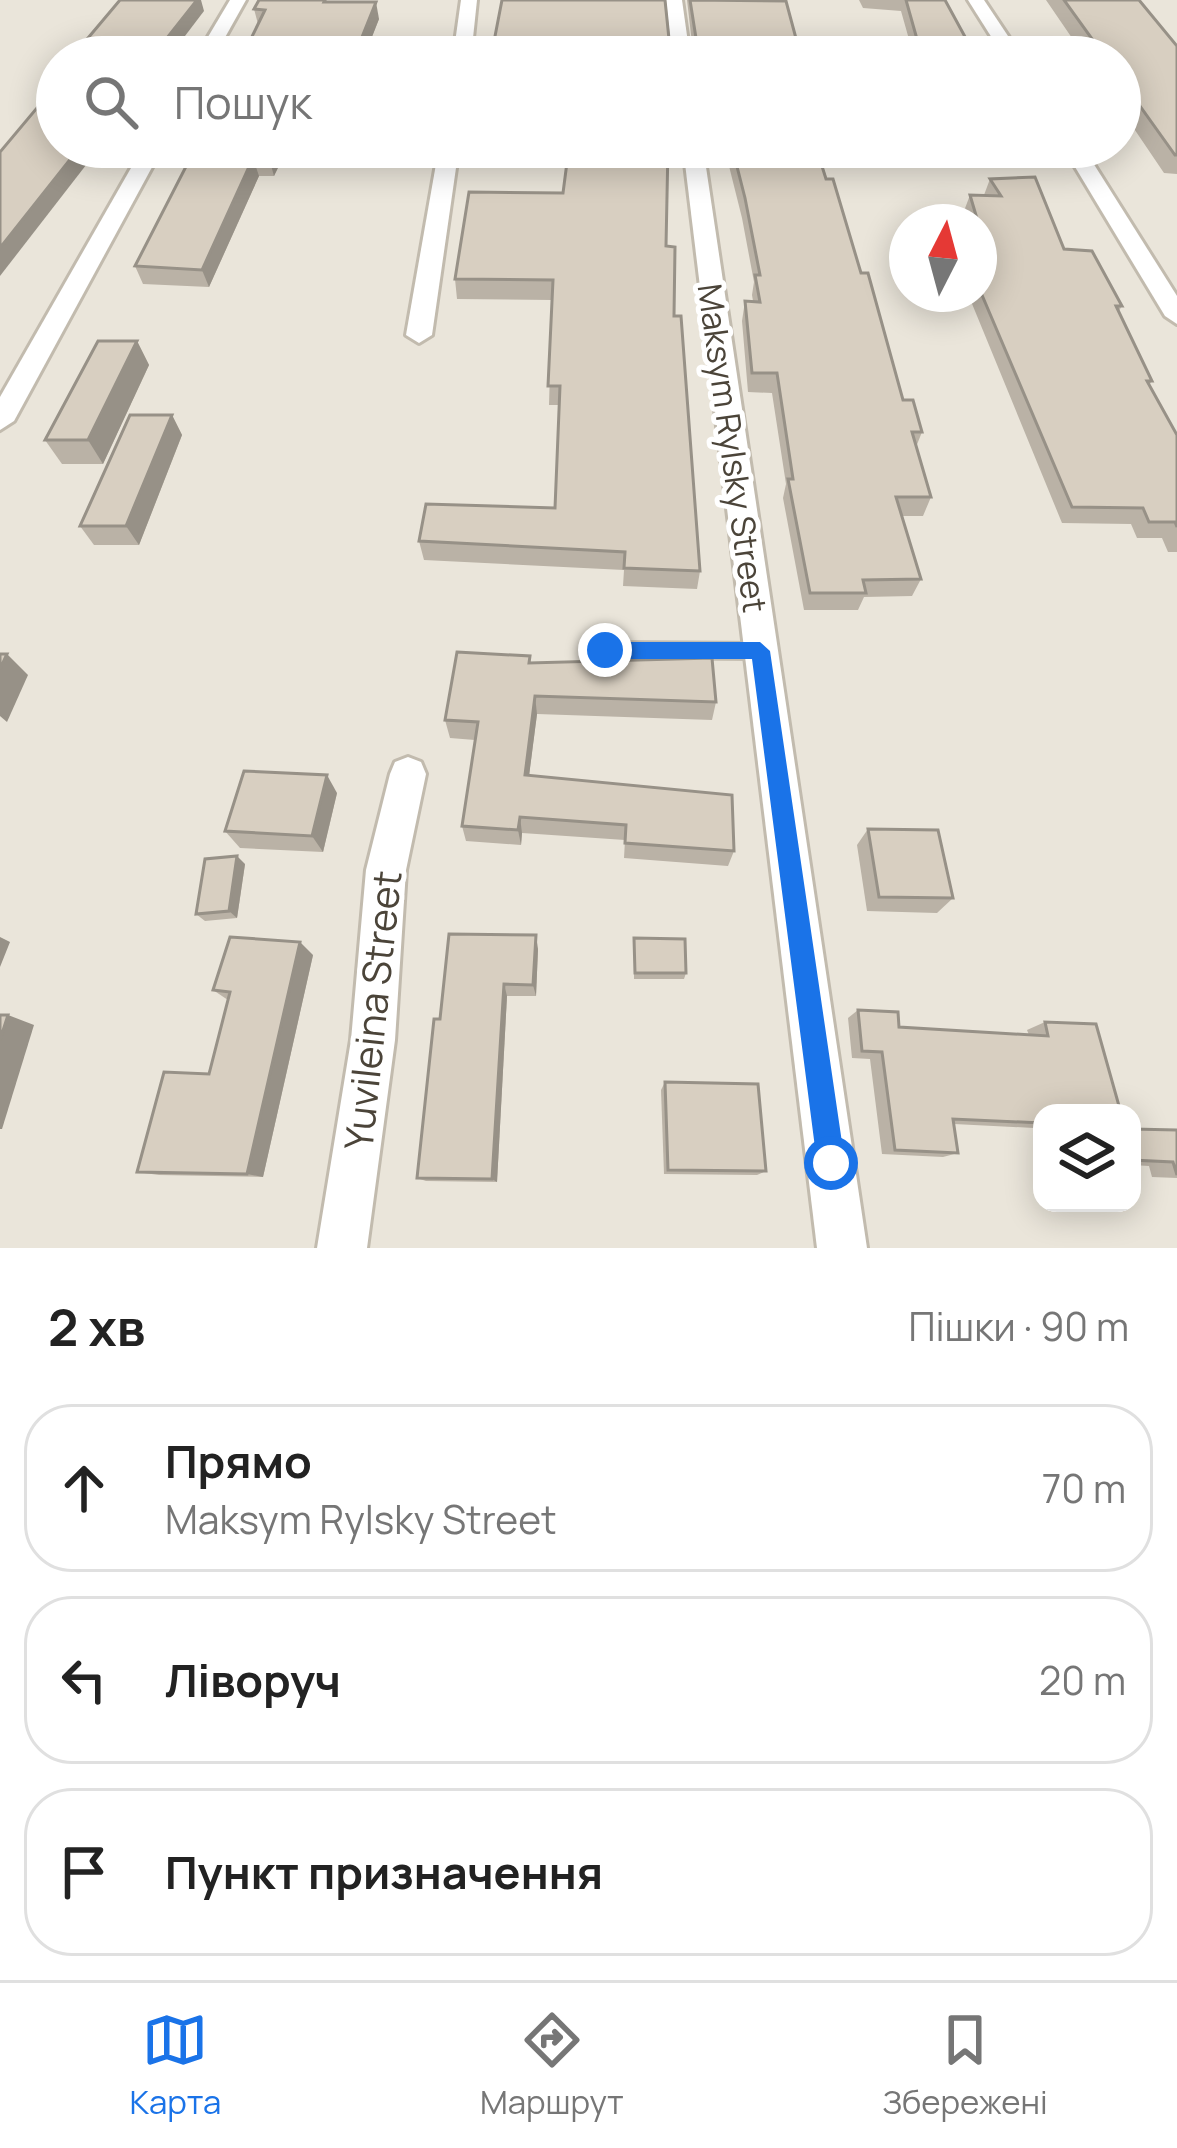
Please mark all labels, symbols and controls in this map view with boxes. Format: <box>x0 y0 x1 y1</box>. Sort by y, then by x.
search box <box>36 36 1141 168</box>
icon: search <box>78 69 144 135</box>
text: Пошук <box>174 71 312 133</box>
north arrow <box>889 204 997 312</box>
street label: Maksym Rylsky Street <box>688 281 778 615</box>
route end <box>578 623 632 677</box>
street label: Yuvileina Street <box>330 868 414 1152</box>
map controls <box>1033 1104 1141 1212</box>
button: layers <box>1033 1104 1141 1212</box>
route start <box>804 1136 858 1190</box>
text: 2 хв <box>48 1292 145 1361</box>
text: Пішки · 90 m <box>909 1299 1129 1353</box>
text: Прямо <box>165 1430 312 1492</box>
icon: ahead <box>51 1455 117 1521</box>
text: 70 m <box>1042 1461 1126 1515</box>
text: Maksym Rylsky Street <box>165 1492 557 1546</box>
icon: left <box>51 1647 117 1713</box>
text: Ліворуч <box>165 1649 341 1711</box>
text: 20 m <box>1039 1653 1126 1707</box>
icon: arrive <box>51 1839 117 1905</box>
text: Пункт призначення <box>165 1841 603 1903</box>
tab: Карта <box>129 2007 221 2124</box>
tab: Маршрут <box>480 2007 624 2124</box>
tab: Збережені <box>882 2007 1048 2124</box>

